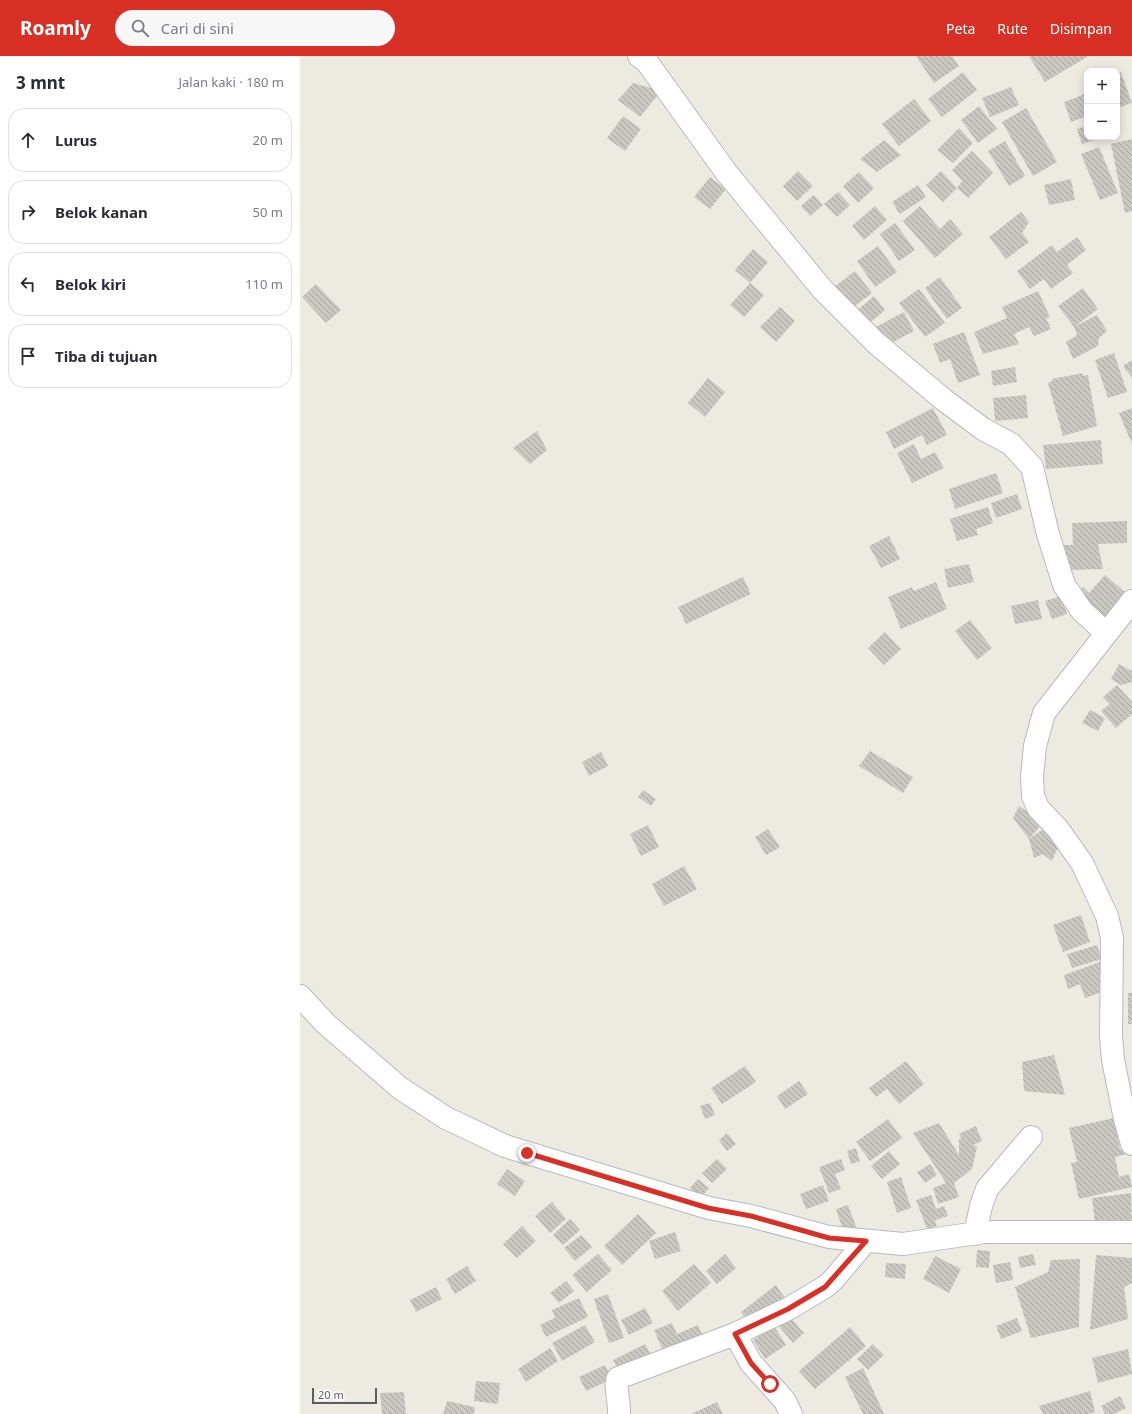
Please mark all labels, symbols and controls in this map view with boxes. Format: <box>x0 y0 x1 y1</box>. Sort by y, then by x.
search box <box>115 10 395 46</box>
text: Roamly <box>20 15 91 41</box>
icon: search <box>129 17 151 39</box>
text: Cari di sini <box>161 18 234 38</box>
text: Peta <box>946 19 975 38</box>
text: Rute <box>997 19 1028 38</box>
text: Disimpan <box>1050 19 1112 38</box>
map controls <box>1084 68 1120 140</box>
button: + <box>1084 68 1120 104</box>
text: 3 mnt <box>16 71 65 94</box>
text: Jalan kaki · 180 m <box>178 73 284 91</box>
button: − <box>1084 104 1120 140</box>
icon: ahead <box>17 129 39 151</box>
text: Lurus <box>55 130 97 150</box>
text: 20 m <box>253 131 283 149</box>
icon: right <box>17 201 39 223</box>
text: Belok kanan <box>55 202 148 222</box>
text: 50 m <box>253 203 283 221</box>
icon: left <box>17 273 39 295</box>
text: Belok kiri <box>55 274 126 294</box>
text: 110 m <box>245 275 283 293</box>
icon: arrive <box>17 345 39 367</box>
text: Tiba di tujuan <box>55 346 158 366</box>
route end <box>518 1144 536 1162</box>
route start <box>761 1375 779 1393</box>
scale bar <box>312 1386 377 1405</box>
text: 20 m <box>318 1387 344 1402</box>

